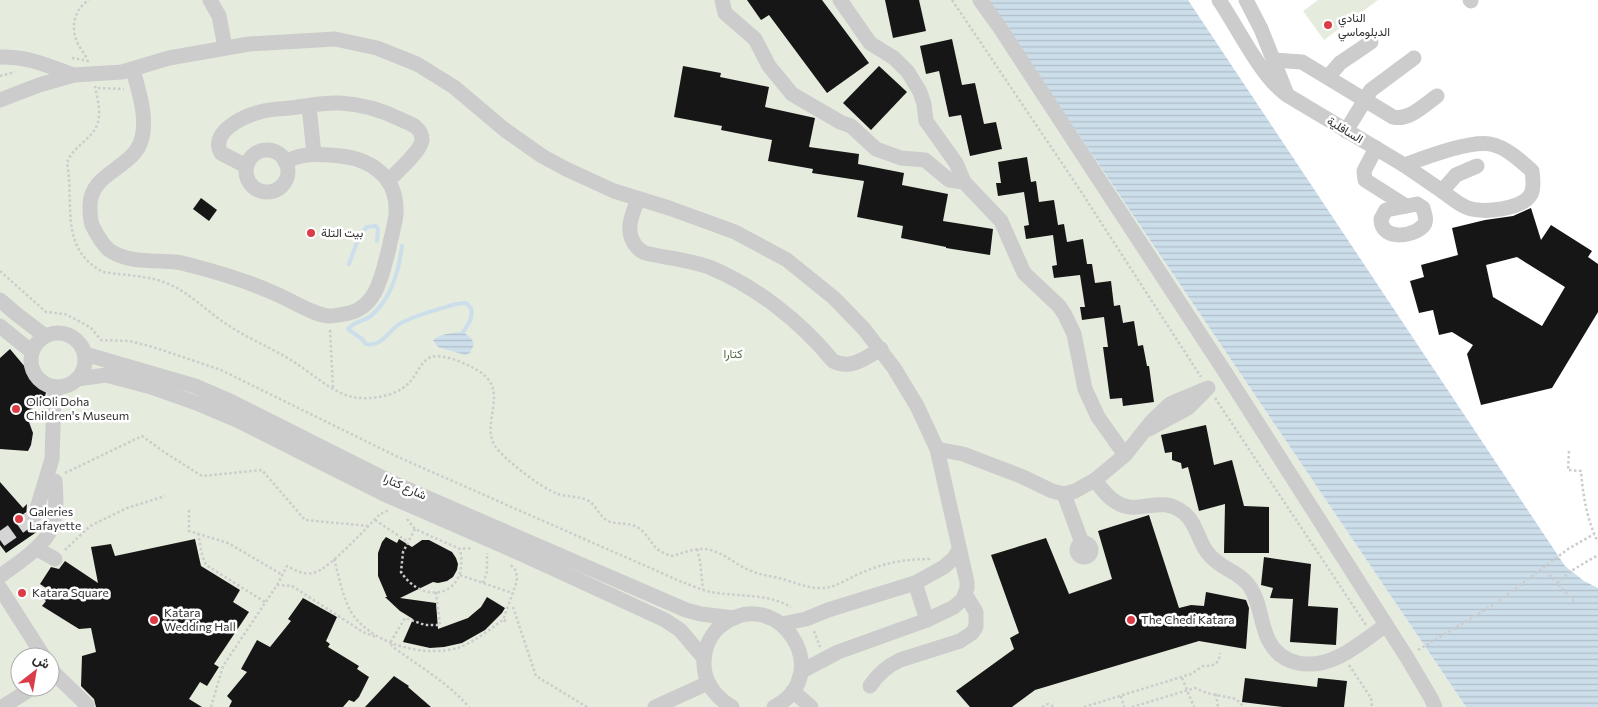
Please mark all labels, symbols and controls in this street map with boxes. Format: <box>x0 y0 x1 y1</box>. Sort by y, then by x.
place label: النادي الدبلوماسي <box>1338 10 1390 42</box>
marker: النادي الدبلوماسي <box>1322 19 1334 31</box>
street label: السافلية <box>1325 113 1366 146</box>
place label: بيت التلة <box>321 225 363 240</box>
marker: بيت التلة <box>305 227 317 239</box>
park label: كتارا <box>723 346 743 362</box>
place label: OliOli Doha Children's Museum <box>26 394 129 422</box>
marker: OliOli Doha Children's Museum <box>10 403 22 415</box>
street label: شارع كتارا <box>381 470 429 504</box>
place label: Galeries Lafayette <box>29 504 81 532</box>
marker: Galeries Lafayette <box>13 513 25 525</box>
place label: Katara Square <box>32 585 109 599</box>
marker: Katara Square <box>16 587 28 599</box>
place label: Katara Wedding Hall <box>164 605 236 633</box>
place label: The Chedi Katara <box>1141 612 1234 626</box>
marker: Katara Wedding Hall <box>148 614 160 626</box>
marker: The Chedi Katara <box>1125 614 1137 626</box>
north arrow <box>10 647 60 697</box>
text: ش <box>30 649 54 673</box>

